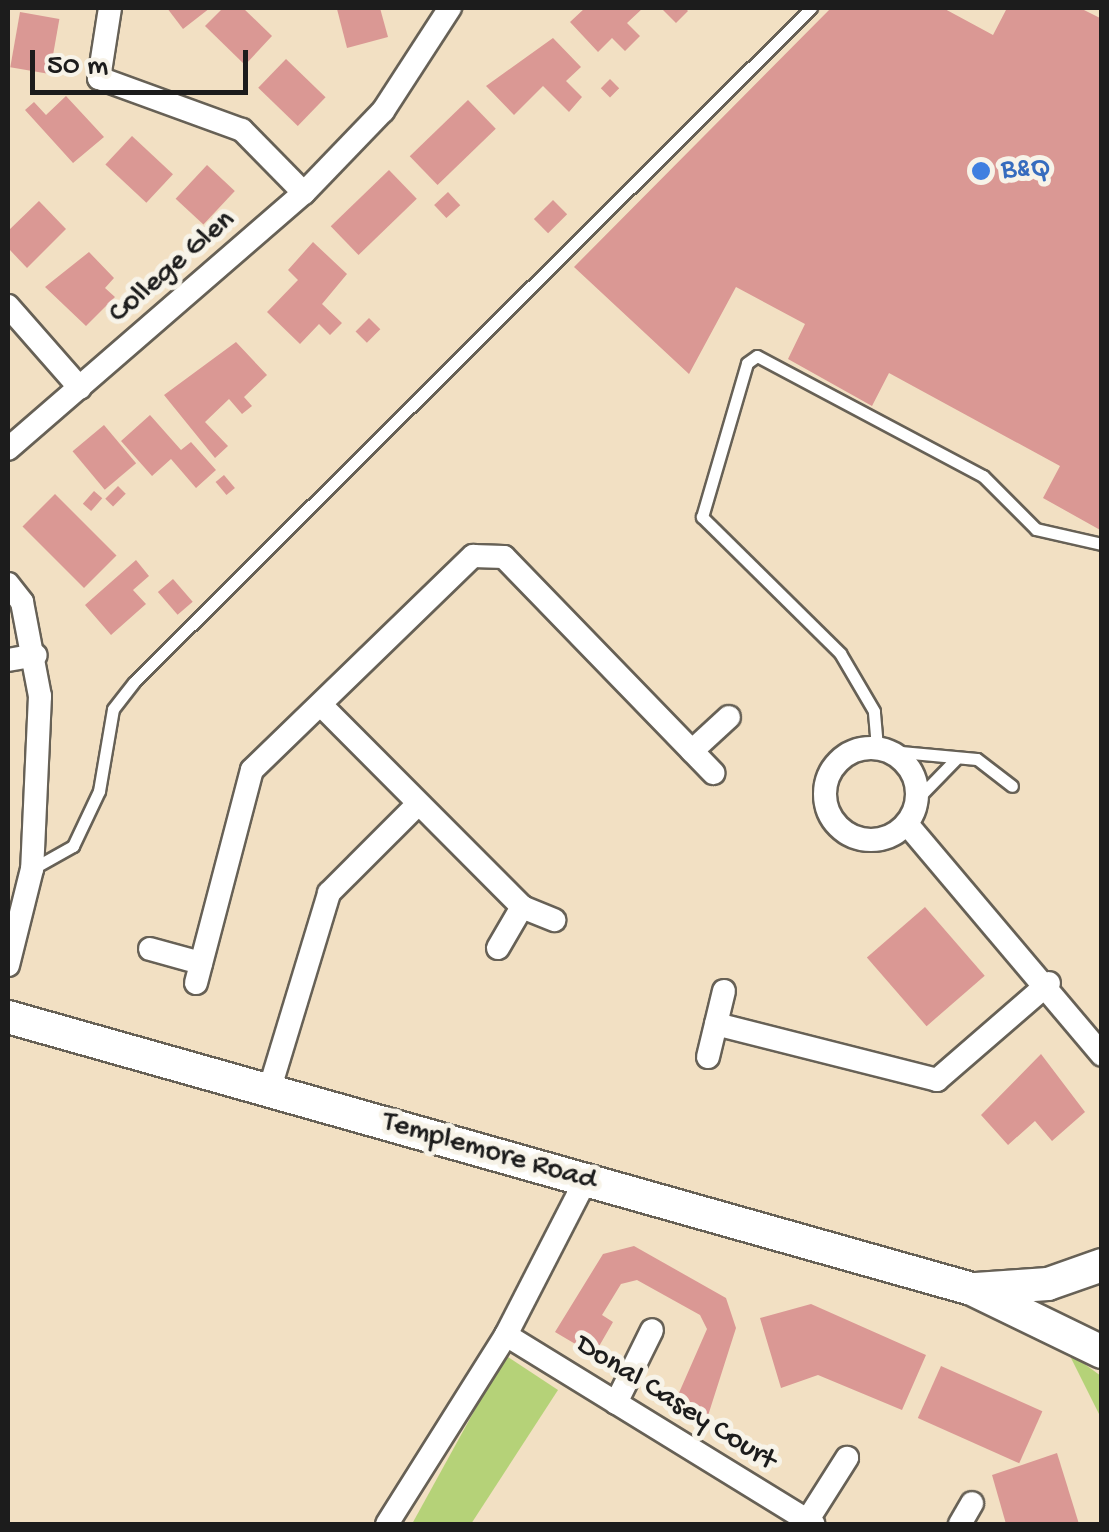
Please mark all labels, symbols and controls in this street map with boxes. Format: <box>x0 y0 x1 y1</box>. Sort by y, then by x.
scale bar <box>35 30 252 92</box>
text: 50 m <box>47 50 108 85</box>
place label: B&Q <box>1001 153 1050 189</box>
marker: B&Q <box>970 160 992 182</box>
street label: College Glen <box>103 203 243 333</box>
street label: Templemore Road <box>378 1105 600 1201</box>
street label: Donal Casey Court <box>568 1328 782 1480</box>

